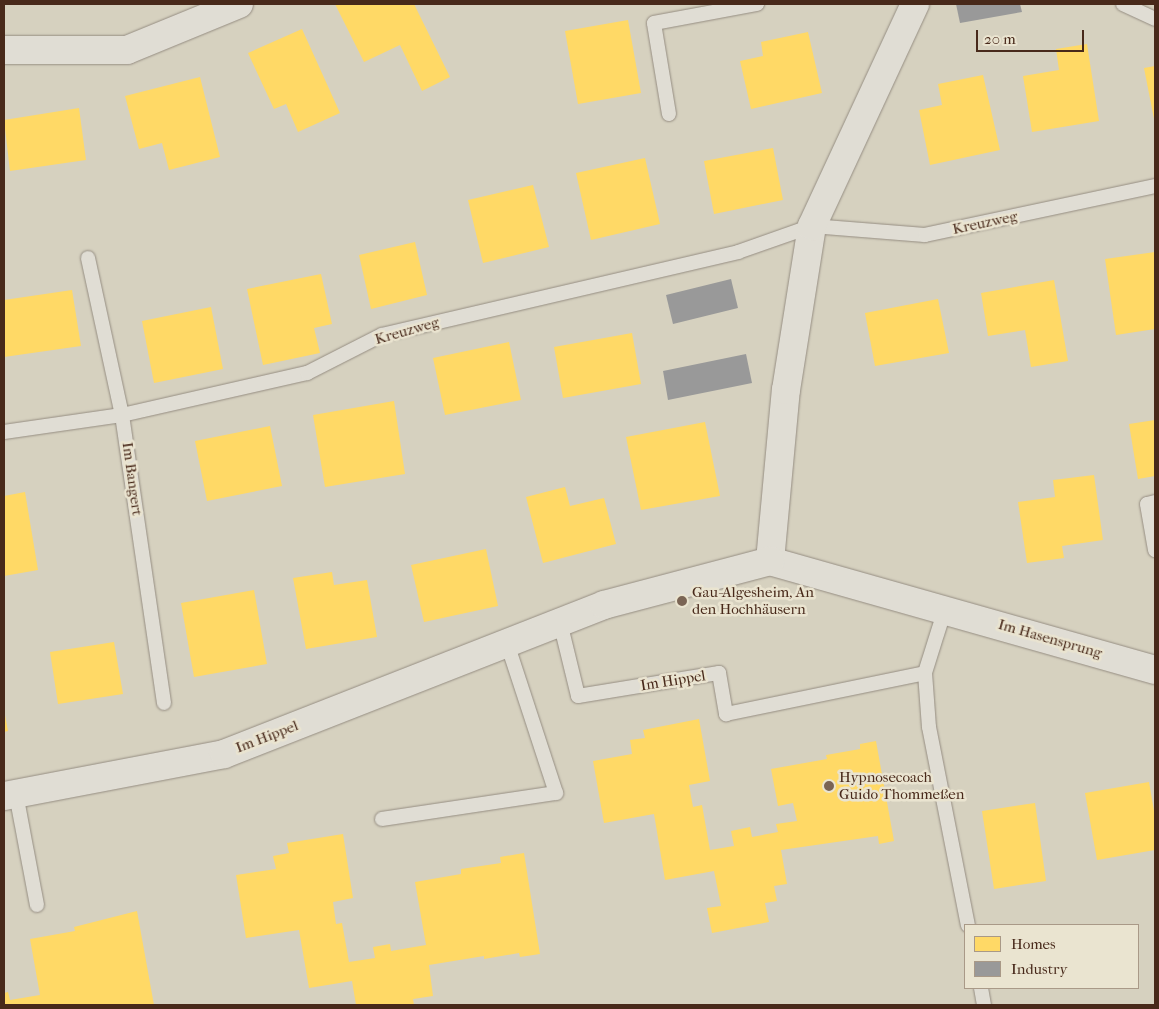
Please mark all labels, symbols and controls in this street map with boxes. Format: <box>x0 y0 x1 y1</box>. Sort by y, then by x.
scale bar <box>979 20 1086 52</box>
text: 20 m <box>984 30 1016 48</box>
street label: Kreuzweg <box>951 207 1019 239</box>
street label: Kreuzweg <box>373 313 441 349</box>
street label: Im Bangert <box>118 441 146 517</box>
place label: Gau-Algesheim, An den Hochhäusern <box>692 583 814 618</box>
marker: Gau-Algesheim, An den Hochhäusern <box>676 595 688 607</box>
street label: Im Hasensprung <box>996 616 1104 662</box>
street label: Im Hippel <box>639 667 707 695</box>
street label: Im Hippel <box>233 717 301 757</box>
place label: Hypnosecoach Guido Thommeßen <box>839 768 964 803</box>
marker: Hypnosecoach Guido Thommeßen <box>823 780 835 792</box>
legend <box>964 924 1139 989</box>
text: Homes <box>1011 935 1056 953</box>
text: Industry <box>1011 960 1067 978</box>

